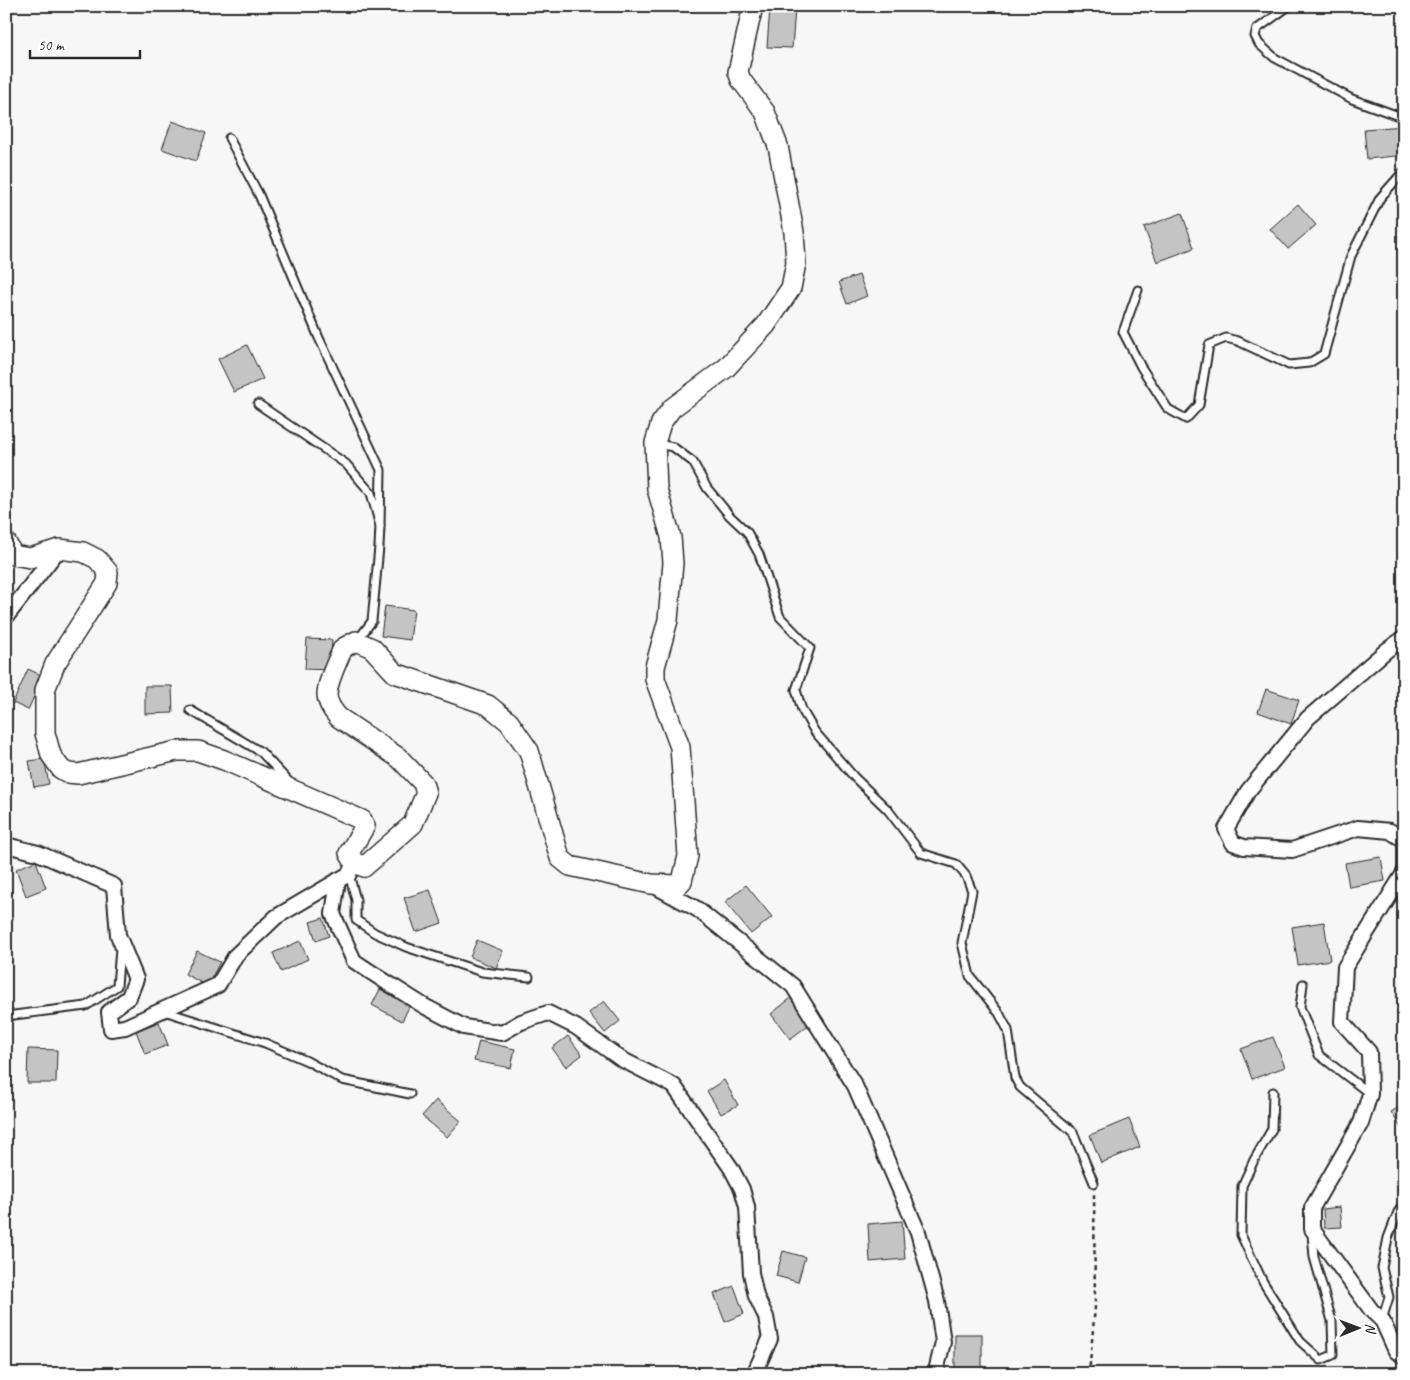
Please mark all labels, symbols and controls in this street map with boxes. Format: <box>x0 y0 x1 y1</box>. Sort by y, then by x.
scale bar <box>30 28 140 60</box>
text: 50 m <box>38 36 65 55</box>
north arrow <box>1332 1302 1382 1352</box>
text: N <box>1362 1323 1379 1335</box>

